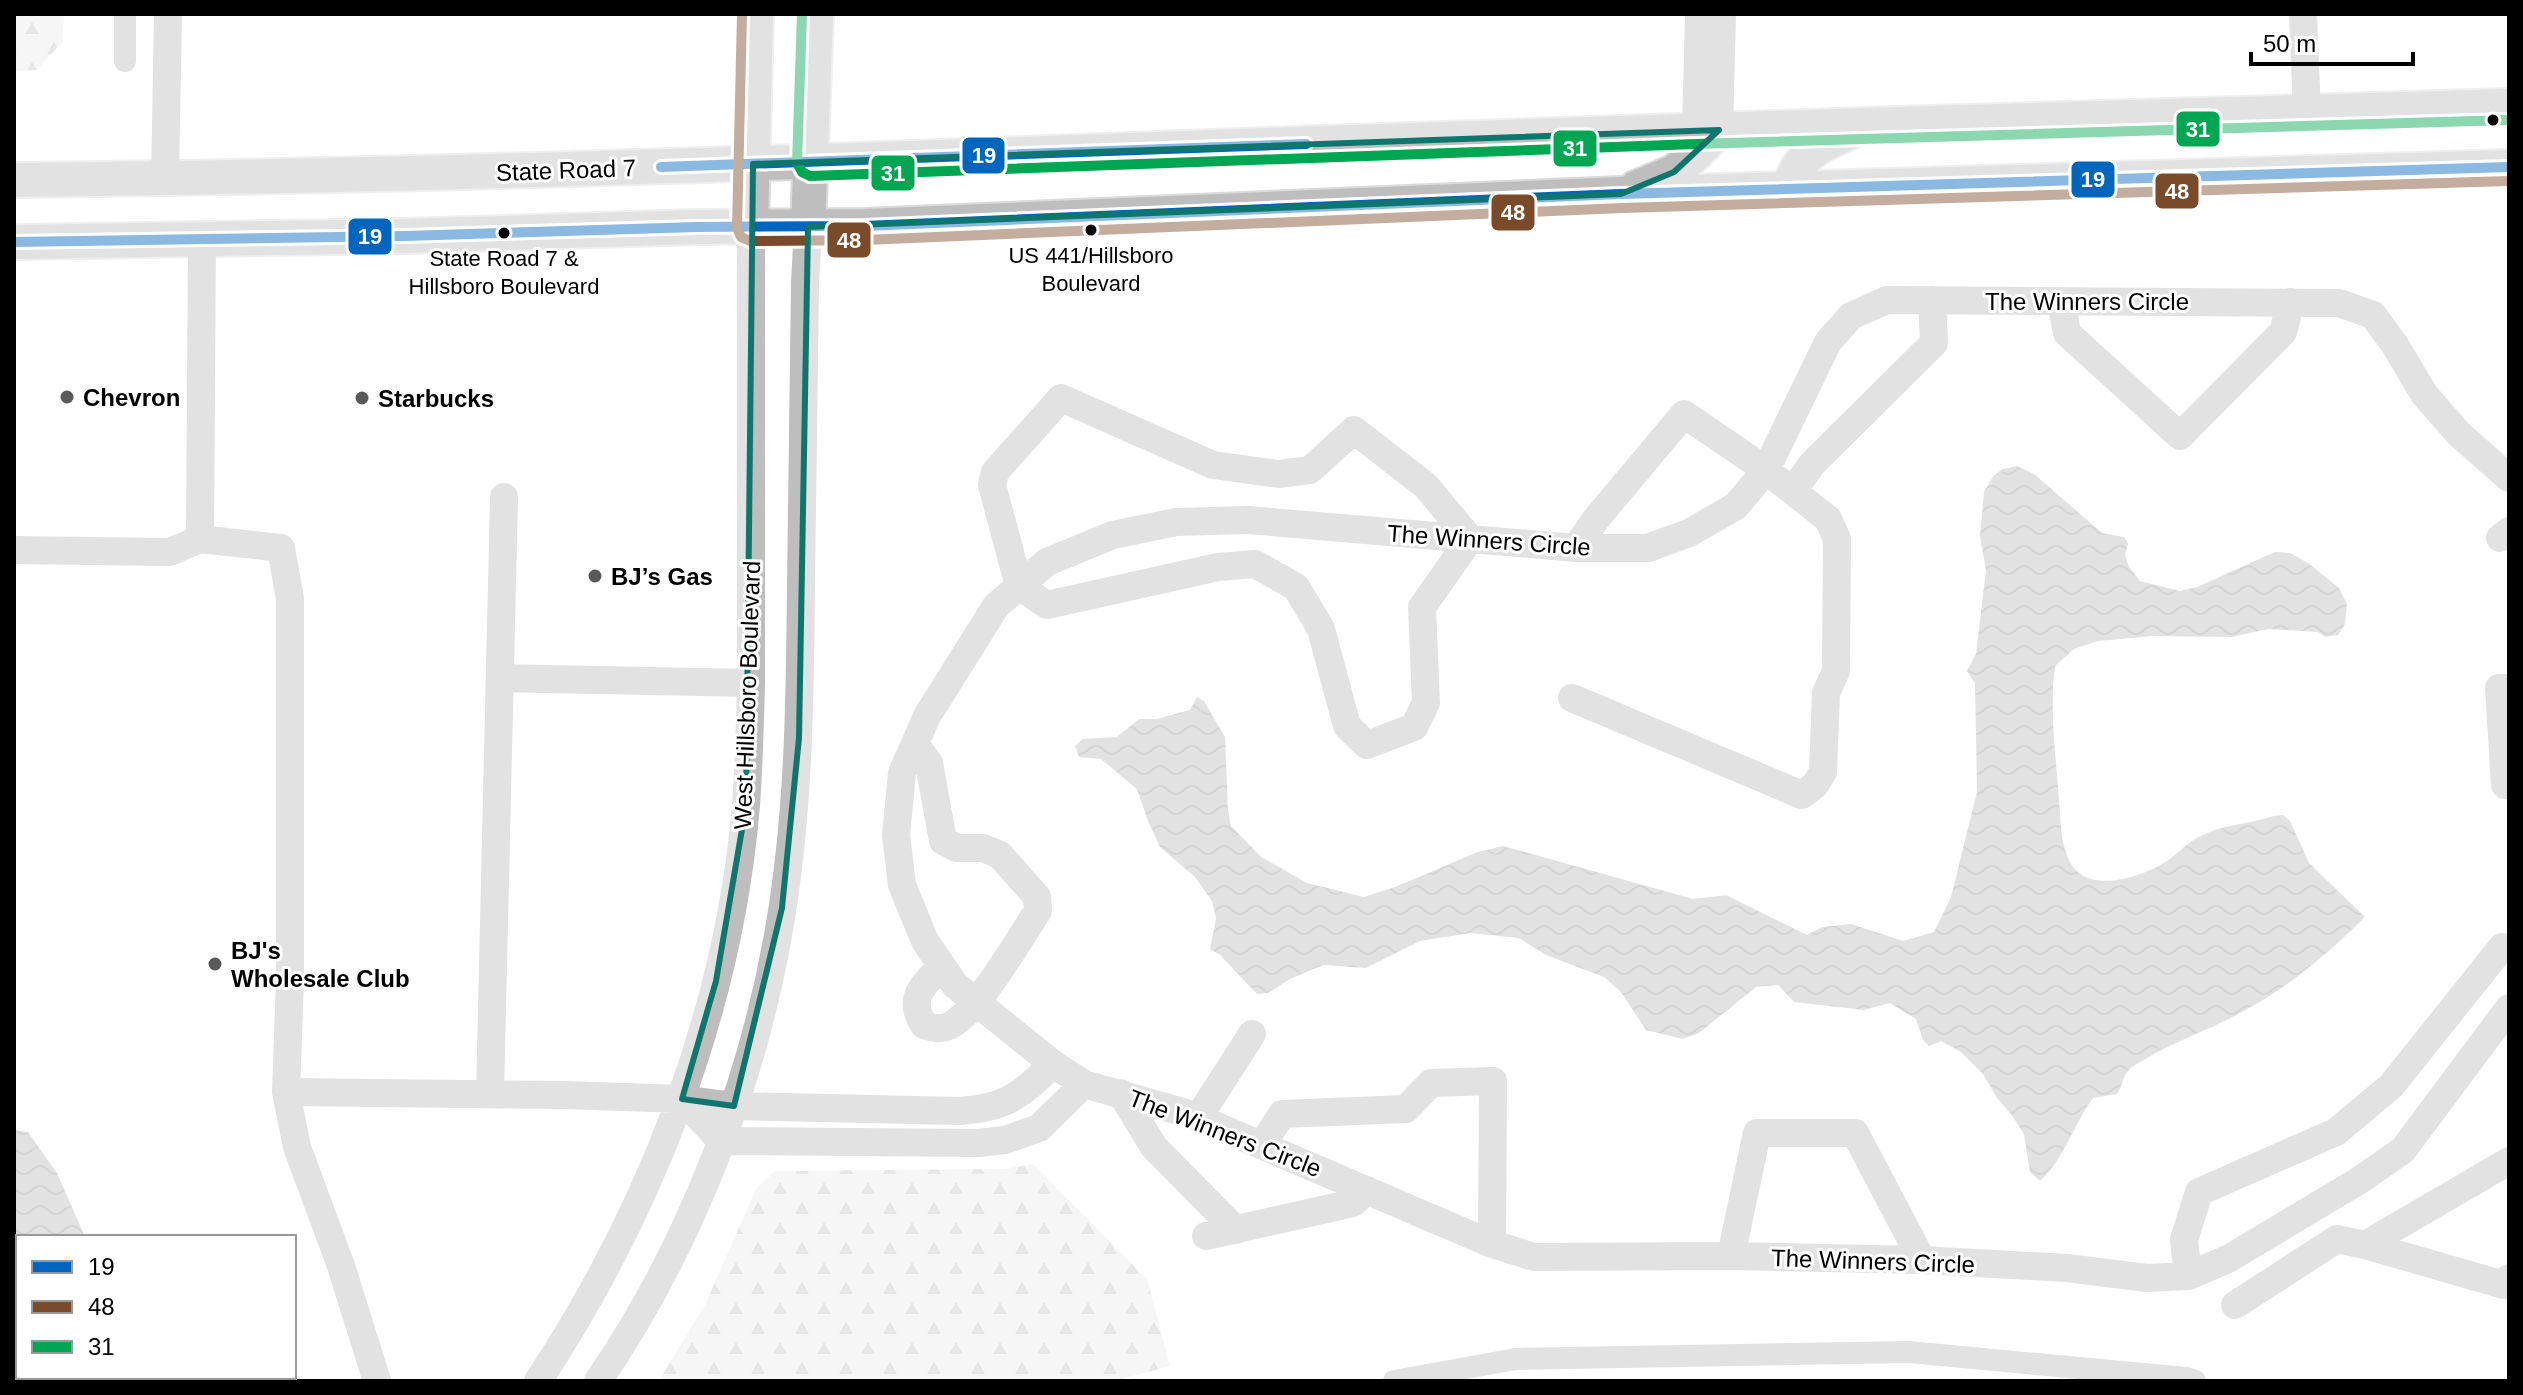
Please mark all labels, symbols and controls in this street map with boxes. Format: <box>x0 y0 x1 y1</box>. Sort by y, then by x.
scale bar <box>2251 16 2413 66</box>
text: 50 m <box>2263 30 2316 57</box>
line badge: 31 <box>2175 110 2221 148</box>
unlabelled marker <box>2485 112 2501 128</box>
text: 31 <box>2186 117 2210 142</box>
line badge: 31 <box>1552 129 1598 168</box>
line badge: 19 <box>961 136 1006 175</box>
text: 31 <box>1563 136 1587 161</box>
text: 19 <box>972 143 996 168</box>
street label: State Road 7 <box>496 154 636 186</box>
line badge: 31 <box>870 154 916 192</box>
line badge: 19 <box>2070 160 2116 199</box>
text: 31 <box>881 161 905 186</box>
text: 19 <box>2081 167 2105 192</box>
line badge: 48 <box>2154 172 2200 210</box>
text: 48 <box>2165 179 2189 204</box>
line badge: 48 <box>1490 193 1536 232</box>
text: 48 <box>1501 200 1525 225</box>
line badge: 19 <box>347 217 393 256</box>
line badge: 48 <box>826 221 872 259</box>
marker: US 441/Hillsboro Boulevard <box>1083 222 1099 238</box>
text: 19 <box>358 224 382 249</box>
marker: State Road 7 & Hillsboro Boulevard <box>496 225 512 241</box>
text: 48 <box>837 228 861 253</box>
place label: US 441/Hillsboro Boulevard <box>1008 243 1174 296</box>
place label: State Road 7 & Hillsboro Boulevard <box>409 246 599 299</box>
street label: The Winners Circle <box>1985 288 2189 315</box>
place label: Chevron <box>83 384 180 411</box>
place label: Starbucks <box>378 385 494 412</box>
marker: Chevron <box>58 388 76 406</box>
marker: Starbucks <box>353 389 371 407</box>
street label: The Winners Circle <box>1386 519 1592 561</box>
street label: West Hillsboro Boulevard <box>729 560 765 830</box>
place label: BJ’s Gas <box>611 563 713 590</box>
marker: BJ’s Gas <box>586 567 604 585</box>
place label: BJ's Wholesale Club <box>231 937 410 992</box>
marker: BJ's Wholesale Club <box>206 955 224 973</box>
street label: The Winners Circle <box>1125 1084 1325 1182</box>
legend <box>16 1235 296 1379</box>
street label: The Winners Circle <box>1771 1244 1975 1278</box>
text: 19 <box>88 1253 115 1280</box>
text: 48 <box>88 1293 115 1320</box>
text: 31 <box>88 1333 115 1360</box>

